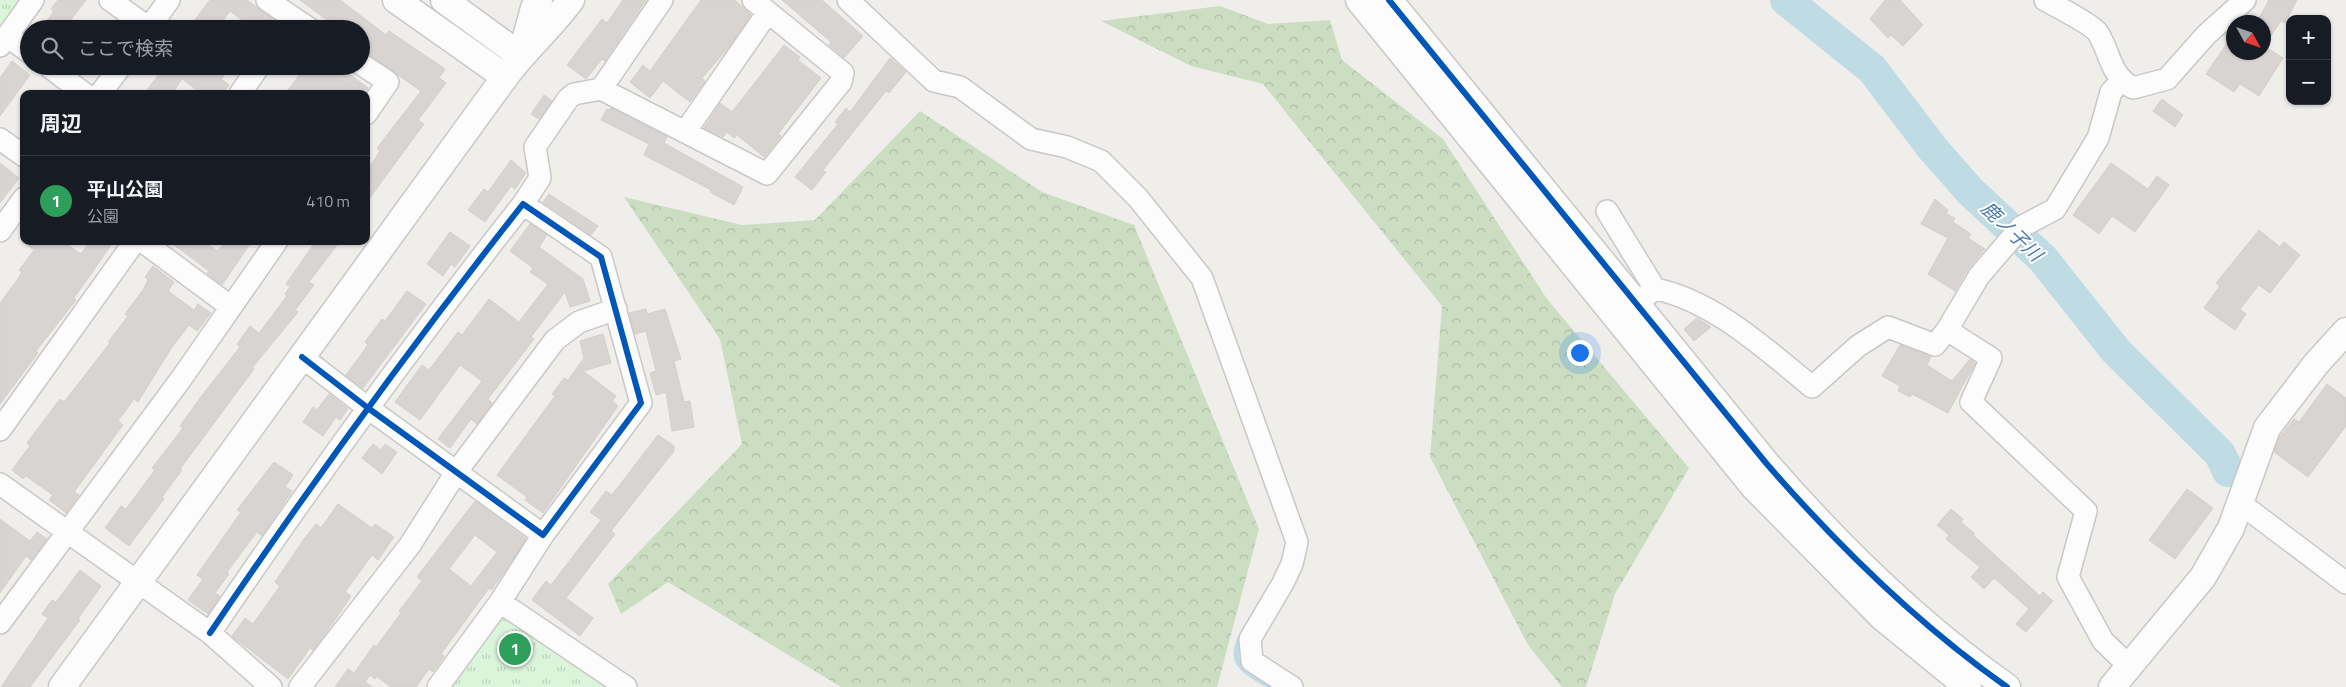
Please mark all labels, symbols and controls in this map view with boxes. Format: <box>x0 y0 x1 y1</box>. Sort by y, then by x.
north arrow <box>2226 15 2271 60</box>
map controls <box>2286 15 2331 105</box>
button: + <box>2286 15 2331 60</box>
search box <box>20 20 370 75</box>
text: ここで検索 <box>78 33 173 62</box>
icon: search <box>38 34 66 62</box>
button: − <box>2286 60 2331 105</box>
text: 周辺 <box>40 107 82 139</box>
text: 平山公園 <box>87 174 163 203</box>
text: 1 <box>52 189 60 213</box>
text: 410 m <box>306 189 350 213</box>
water label: 鹿ノ子川 <box>1975 194 2051 269</box>
text: 公園 <box>87 204 119 228</box>
your location <box>1567 340 1593 366</box>
pin: 1 <box>499 630 531 668</box>

